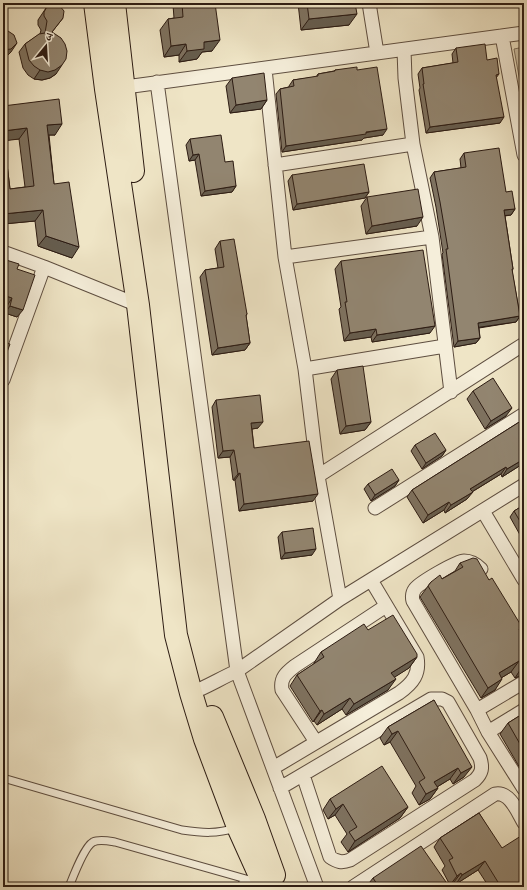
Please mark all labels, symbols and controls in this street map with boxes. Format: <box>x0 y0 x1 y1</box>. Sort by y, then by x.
north arrow <box>26 26 66 66</box>
text: उ <box>43 29 55 46</box>

